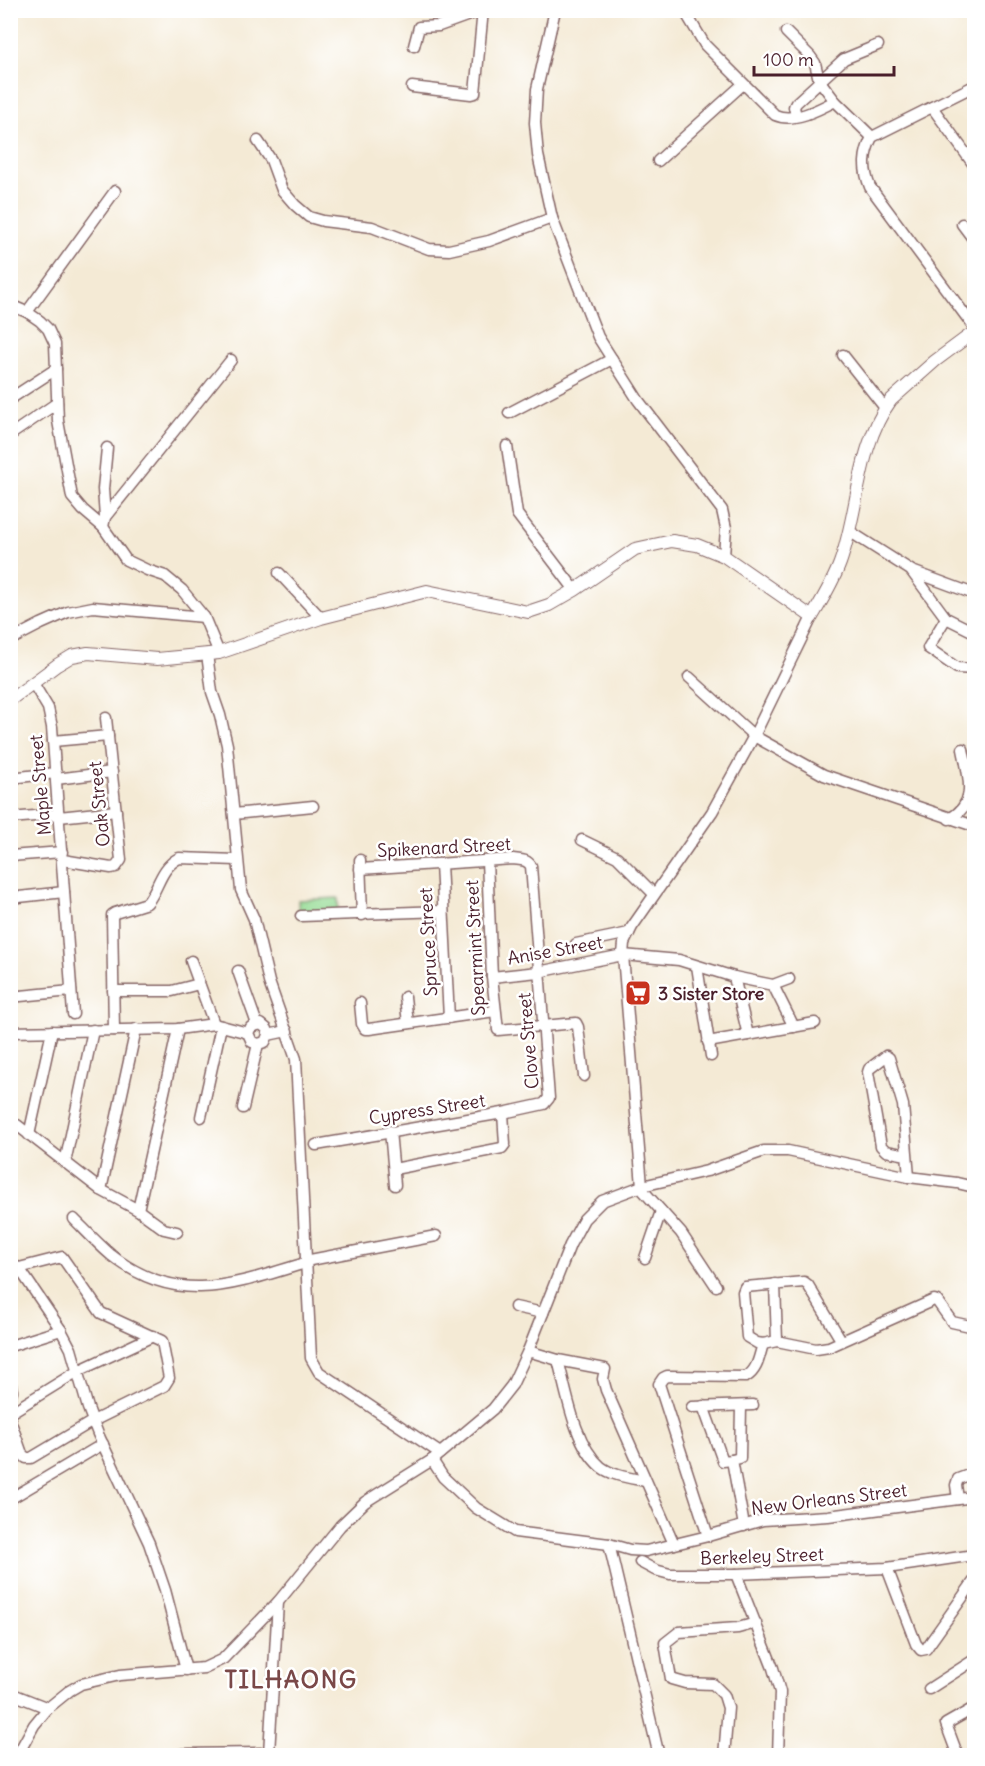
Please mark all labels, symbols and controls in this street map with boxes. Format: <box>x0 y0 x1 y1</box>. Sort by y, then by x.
scale bar <box>754 39 894 77</box>
text: 100 m <box>763 48 814 71</box>
street label: Maple Street <box>24 734 56 836</box>
street label: Oak Street <box>83 760 115 848</box>
street label: Spikenard Street <box>377 832 511 862</box>
street label: Spearmint Street <box>460 879 490 1017</box>
street label: Spruce Street <box>414 887 442 997</box>
street label: Anise Street <box>506 930 604 970</box>
supermarket icon: 3 Sister Store <box>623 978 653 1008</box>
place label: 3 Sister Store <box>658 982 765 1005</box>
street label: Clove Street <box>512 992 544 1090</box>
street label: Cypress Street <box>367 1088 487 1130</box>
street label: New Orleans Street <box>750 1478 908 1520</box>
street label: Berkeley Street <box>700 1542 824 1570</box>
district label: TILHAONG <box>224 1664 358 1694</box>

